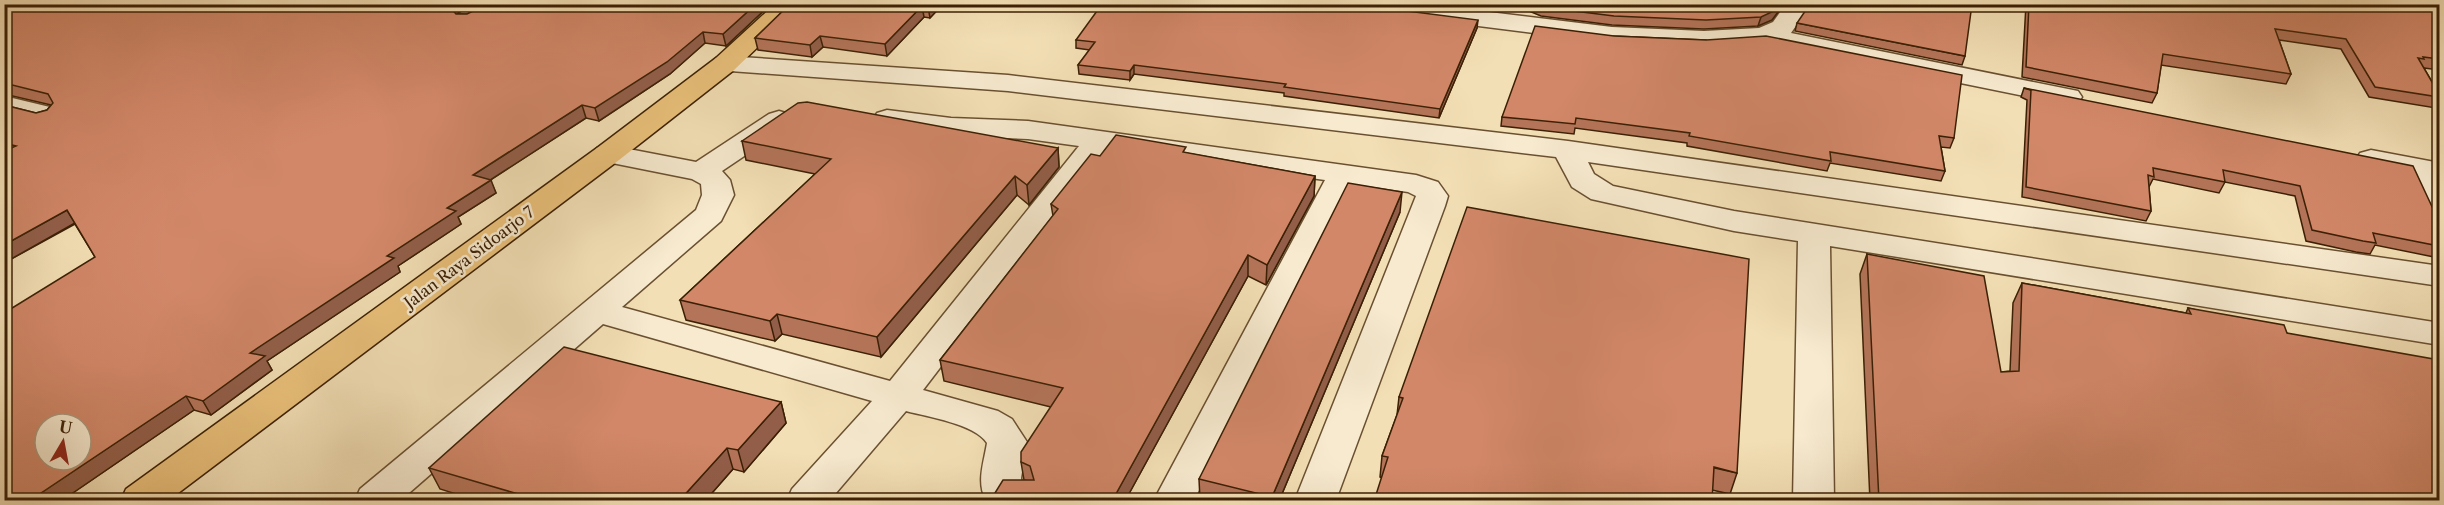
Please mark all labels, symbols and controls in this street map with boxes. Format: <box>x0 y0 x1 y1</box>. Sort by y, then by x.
street label: Jalan Raya Sidoarjo 7 <box>398 201 538 314</box>
north arrow <box>33 412 93 472</box>
text: U <box>57 416 74 438</box>

